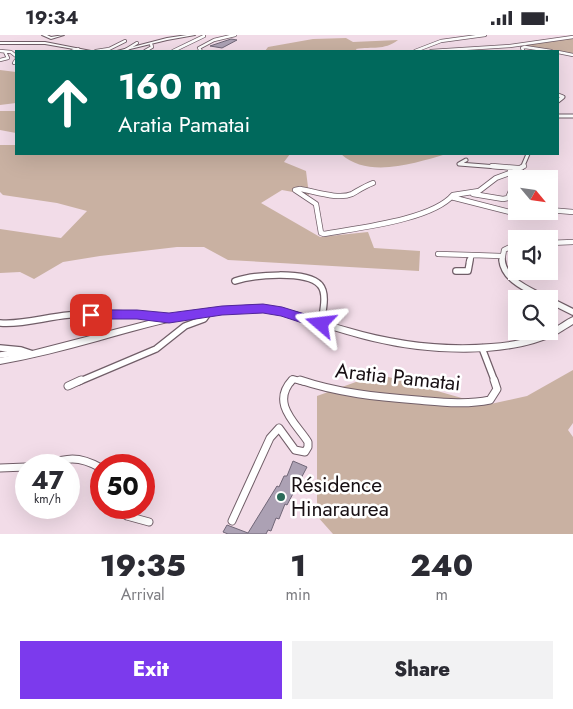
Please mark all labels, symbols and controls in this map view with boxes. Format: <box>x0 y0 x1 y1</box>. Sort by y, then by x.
text: 19:34 <box>25 4 79 31</box>
text: 160 m <box>118 62 222 112</box>
icon: ahead <box>35 70 100 135</box>
text: Aratia Pamatai <box>118 108 250 140</box>
north arrow <box>508 170 558 220</box>
map controls <box>508 170 558 340</box>
button: sound <box>508 230 558 280</box>
button: search <box>508 290 558 340</box>
pin <box>70 294 112 336</box>
position arrow <box>294 297 346 349</box>
icon: arrive <box>77 301 105 329</box>
street label: Aratia Pamatai <box>334 355 462 399</box>
speed limit sign: 50 <box>90 454 155 519</box>
text: 47 <box>31 462 64 498</box>
place label: Résidence Hinaraurea <box>291 470 389 524</box>
text: km/h <box>34 490 61 508</box>
marker: Résidence Hinaraurea <box>275 491 287 503</box>
text: 19:35 <box>100 544 186 587</box>
text: 1 <box>290 544 306 587</box>
text: 240 <box>410 544 473 587</box>
text: Arrival <box>121 583 165 606</box>
text: min <box>286 583 311 606</box>
text: m <box>436 583 448 606</box>
button: Exit <box>20 641 282 699</box>
button: Share <box>292 641 553 699</box>

